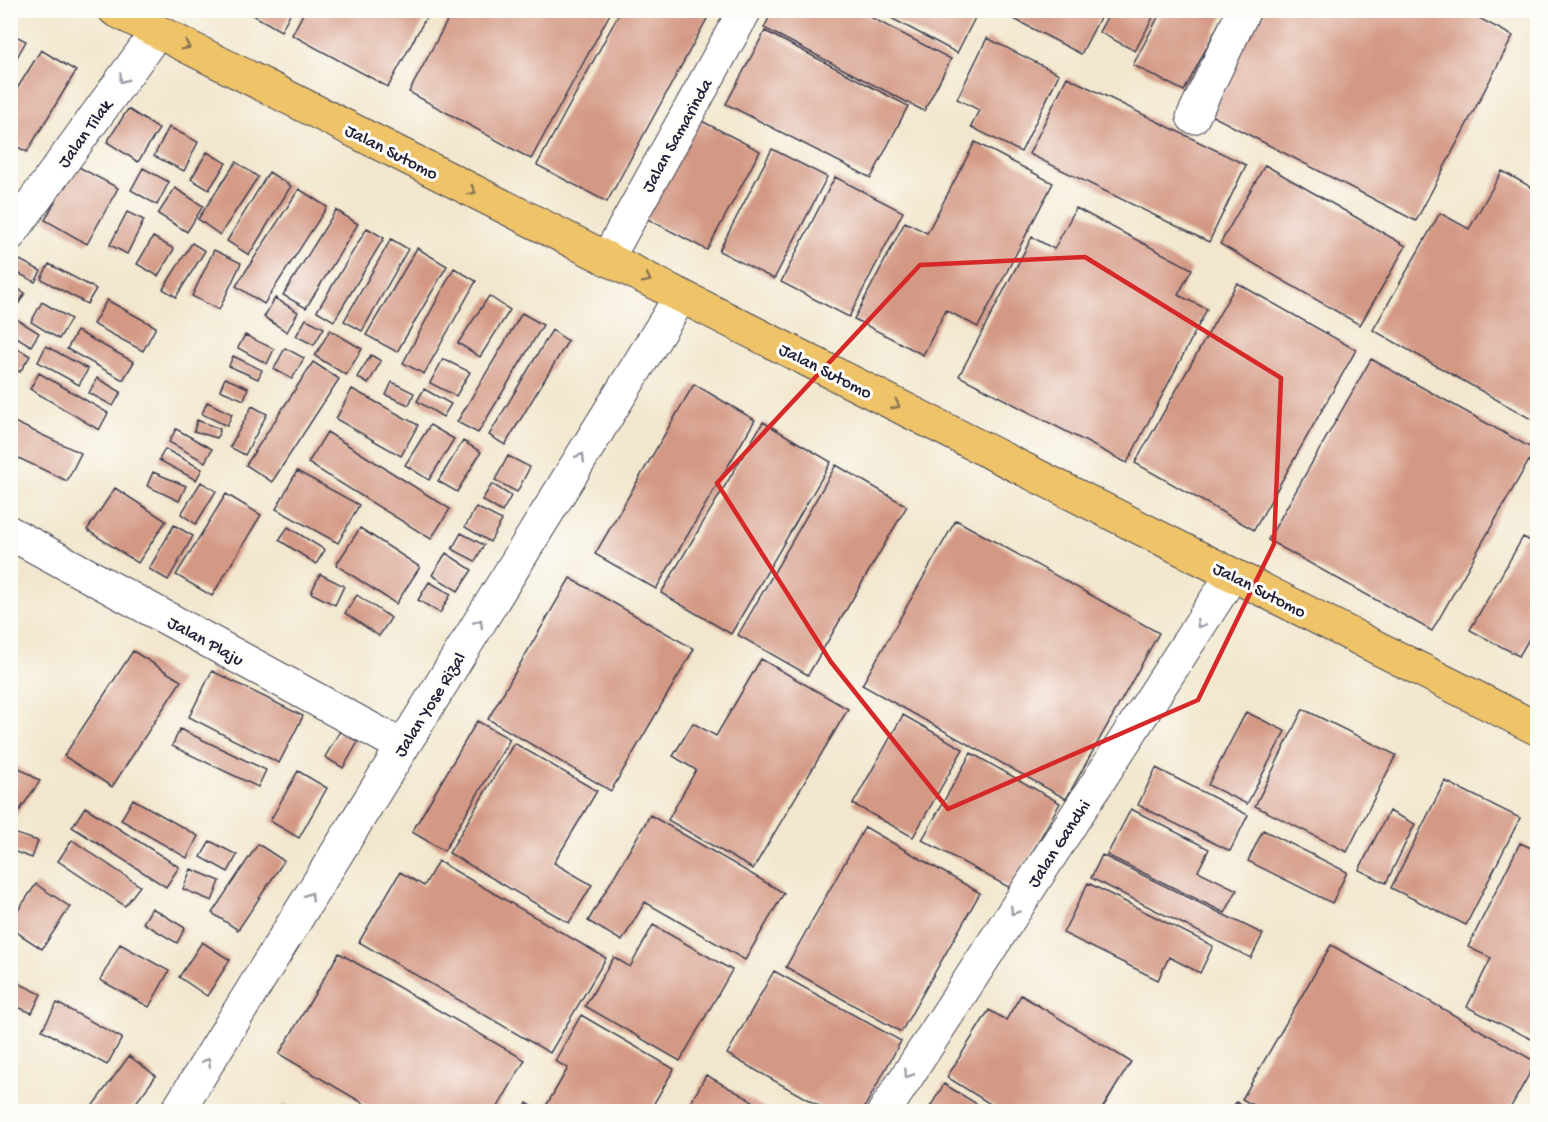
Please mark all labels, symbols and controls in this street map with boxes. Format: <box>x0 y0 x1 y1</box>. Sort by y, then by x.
one-way arrow <box>180 39 191 51</box>
one-way arrow <box>119 73 130 84</box>
street label: Jalan Samarinda <box>638 75 719 197</box>
street label: Jalan Tilak <box>54 95 119 173</box>
street label: Jalan Sutomo <box>341 121 441 186</box>
one-way arrow <box>466 184 477 196</box>
one-way arrow <box>640 272 651 283</box>
street label: Jalan Sutomo <box>775 340 875 405</box>
one-way arrow <box>889 398 900 409</box>
one-way arrow <box>574 453 586 463</box>
street label: Jalan Sutomo <box>1209 559 1309 624</box>
street label: Jalan Plaju <box>163 613 247 672</box>
one-way arrow <box>1195 618 1207 628</box>
one-way arrow <box>471 619 483 629</box>
street label: Jalan Yose Rizal <box>391 649 472 762</box>
street label: Jalan Gandhi <box>1024 796 1096 892</box>
one-way arrow <box>302 892 314 902</box>
one-way arrow <box>1010 904 1021 915</box>
one-way arrow <box>200 1058 212 1068</box>
one-way arrow <box>904 1068 915 1079</box>

